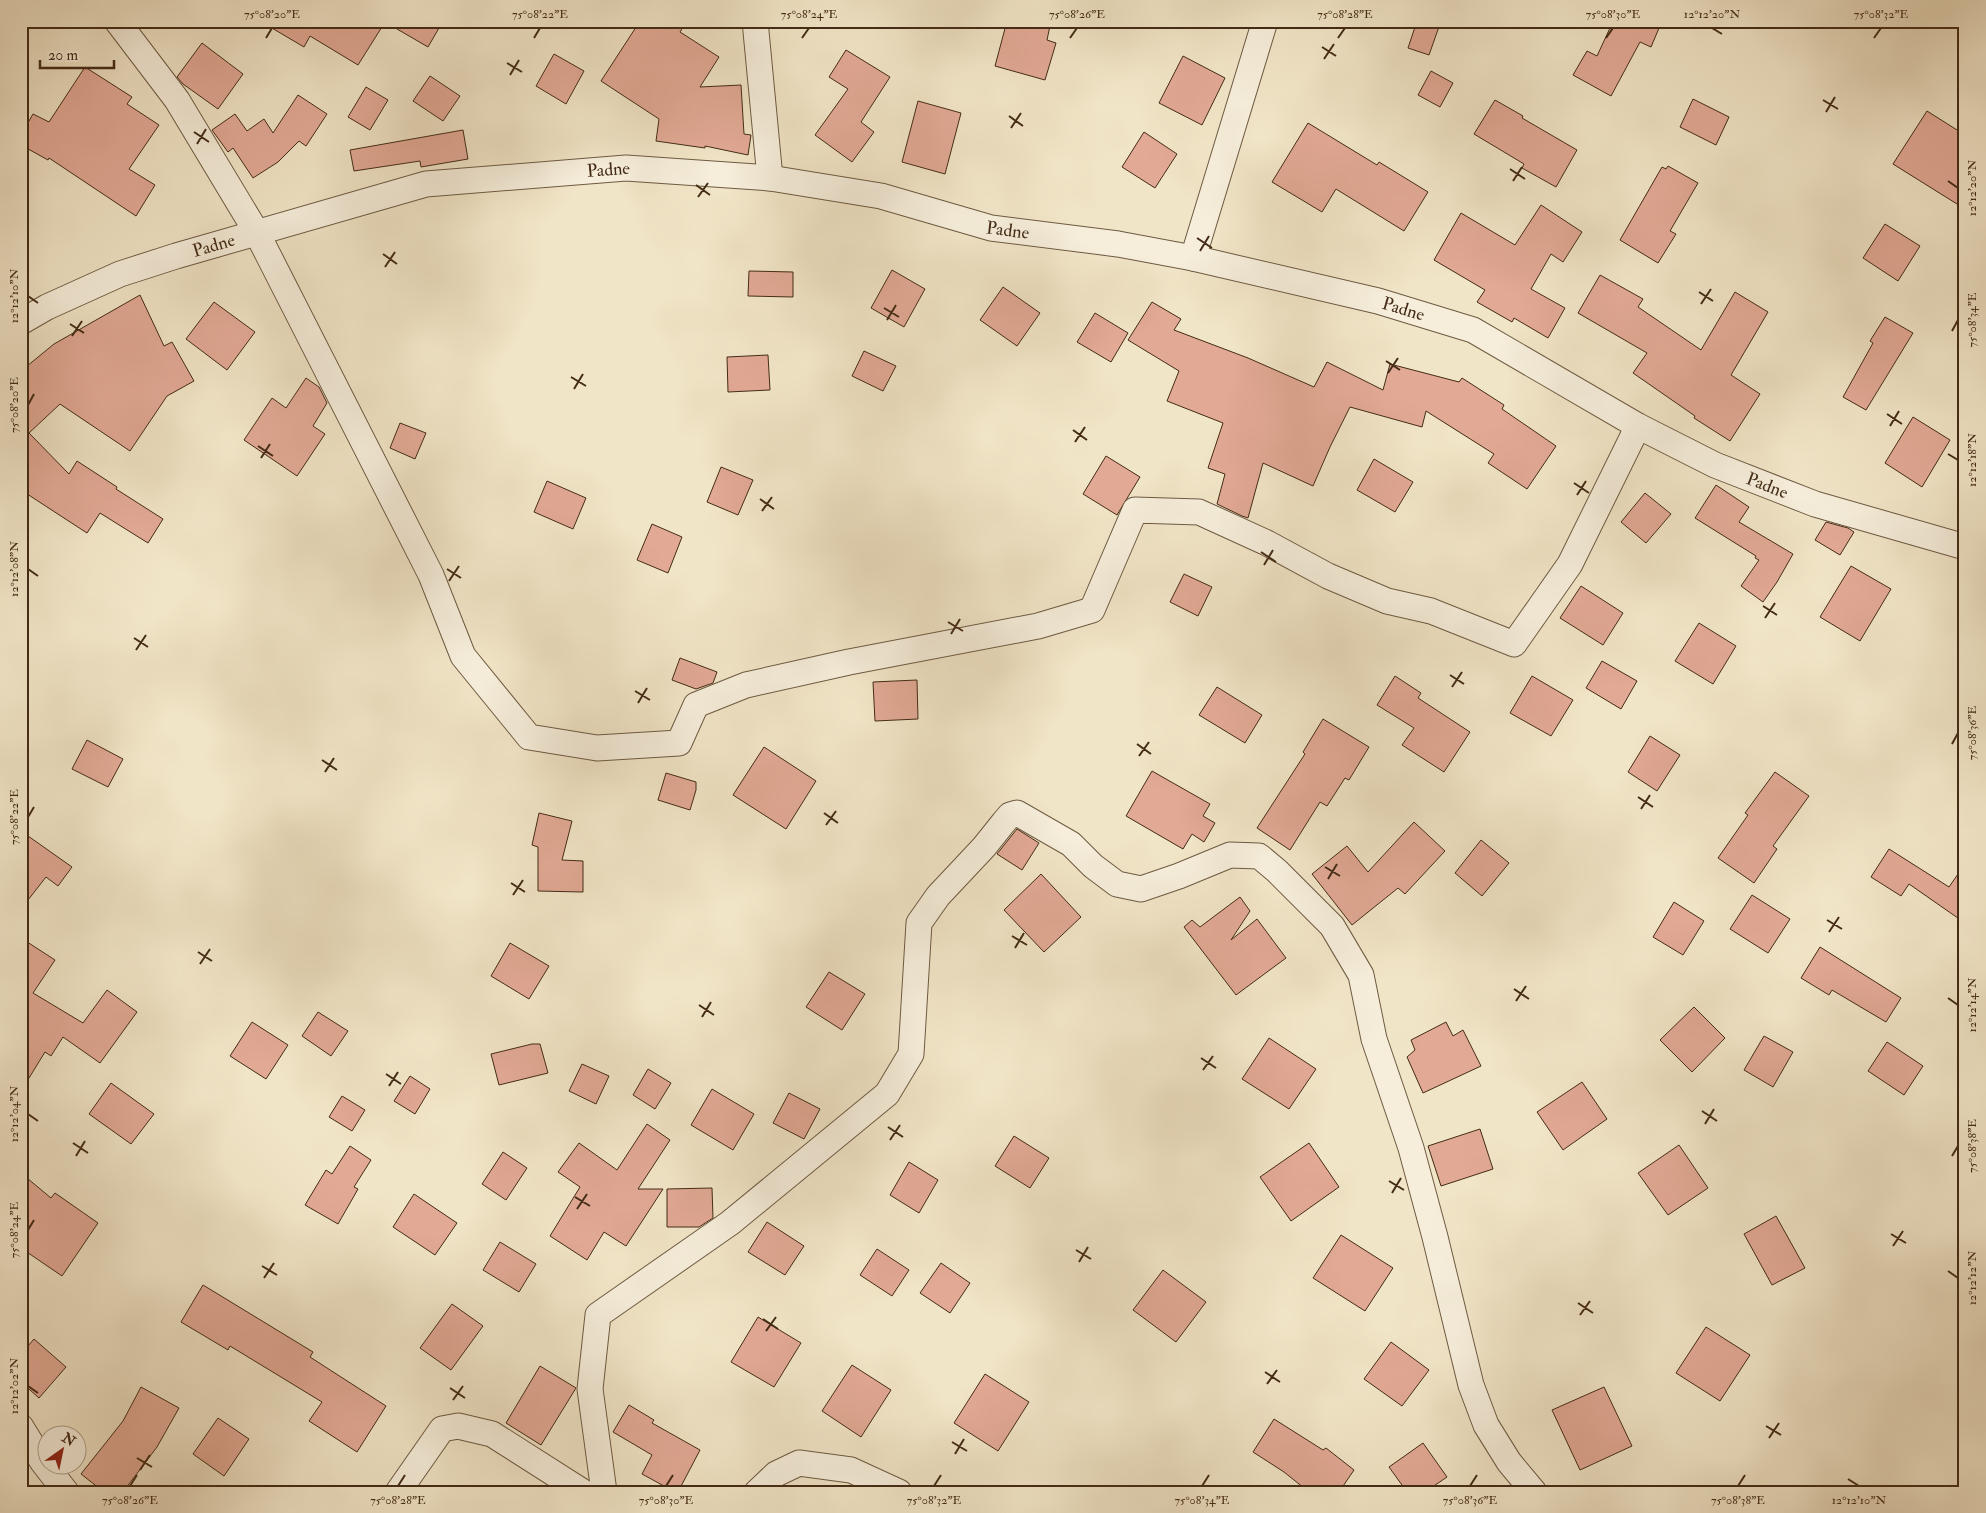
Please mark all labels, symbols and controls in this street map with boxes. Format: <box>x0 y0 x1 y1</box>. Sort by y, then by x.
text: 75°08'20"E <box>244 7 300 22</box>
text: 75°08'22"E <box>512 7 568 22</box>
text: 75°08'24"E <box>781 7 838 22</box>
text: 75°08'26"E <box>1049 7 1105 22</box>
text: 75°08'28"E <box>1317 7 1373 22</box>
text: 75°08'30"E <box>1586 7 1641 22</box>
text: 12°12'20"N <box>1684 7 1740 22</box>
text: 75°08'32"E <box>1854 7 1909 22</box>
scale bar <box>40 38 114 70</box>
text: 20 m <box>48 46 78 65</box>
street label: Padne <box>586 157 631 183</box>
text: 12°12'20"N <box>1965 160 1980 216</box>
street label: Padne <box>985 216 1031 245</box>
street label: Padne <box>190 229 238 263</box>
text: 12°12'10"N <box>7 269 22 323</box>
street label: Padne <box>1379 292 1428 327</box>
text: 75°08'34"E <box>1965 292 1980 347</box>
text: 75°08'20"E <box>7 377 22 433</box>
text: 12°12'18"N <box>1965 433 1980 487</box>
street label: Padne <box>1743 467 1792 505</box>
text: 12°12'08"N <box>7 541 22 597</box>
text: 75°08'36"E <box>1965 705 1980 760</box>
text: 75°08'22"E <box>7 789 22 845</box>
text: 12°12'14"N <box>1965 977 1980 1032</box>
text: 12°12'04"N <box>7 1085 22 1142</box>
text: 75°08'38"E <box>1965 1119 1980 1173</box>
text: 75°08'24"E <box>7 1201 22 1258</box>
text: 12°12'12"N <box>1965 1251 1980 1305</box>
text: 12°12'02"N <box>7 1358 22 1414</box>
north arrow <box>38 1426 88 1476</box>
text: N <box>58 1428 79 1450</box>
text: 75°08'26"E <box>102 1493 158 1508</box>
text: 75°08'28"E <box>370 1493 426 1508</box>
text: 75°08'30"E <box>639 1493 694 1508</box>
text: 75°08'32"E <box>907 1493 962 1508</box>
text: 75°08'34"E <box>1175 1493 1230 1508</box>
text: 75°08'36"E <box>1443 1493 1498 1508</box>
text: 75°08'38"E <box>1711 1493 1765 1508</box>
text: 12°12'10"N <box>1832 1493 1886 1508</box>

